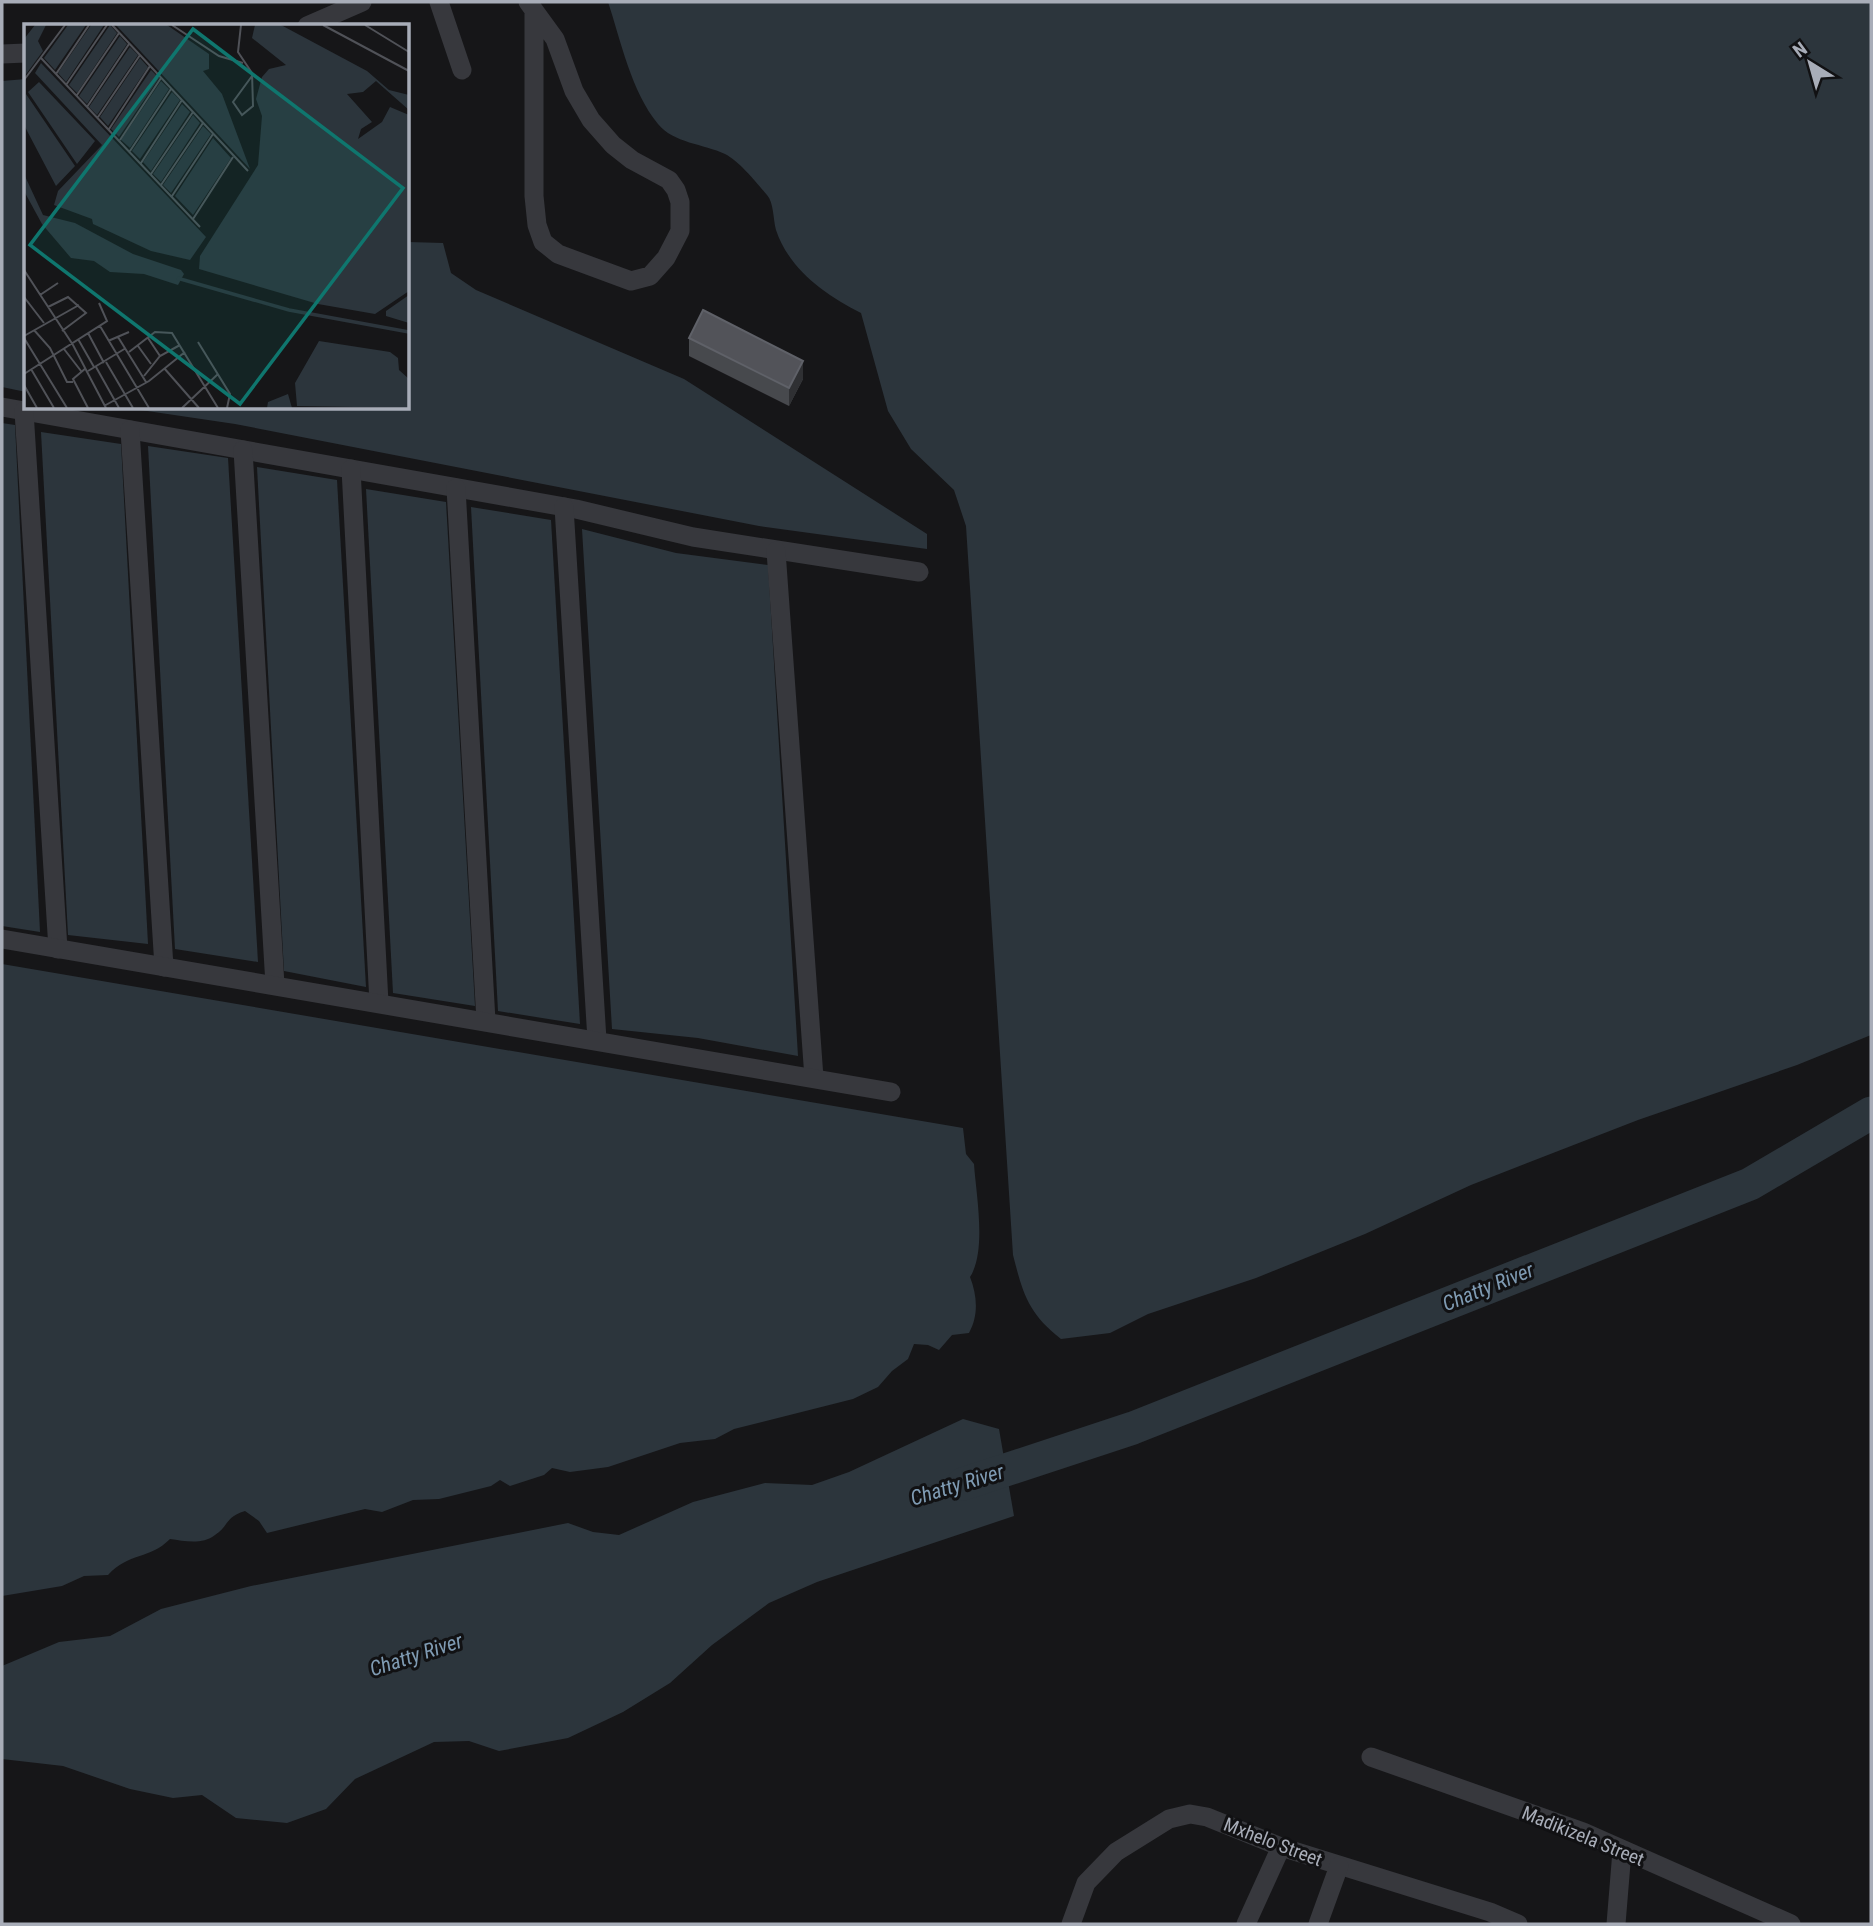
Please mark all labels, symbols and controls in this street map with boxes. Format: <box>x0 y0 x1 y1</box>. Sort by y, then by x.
inset map <box>24 24 410 410</box>
north arrow <box>1775 28 1845 98</box>
text: N <box>1789 37 1812 63</box>
water label: Chatty River <box>1439 1258 1538 1316</box>
water label: Chatty River <box>907 1459 1007 1511</box>
water label: Chatty River <box>367 1628 466 1681</box>
street label: Madikizela Street <box>1519 1801 1647 1871</box>
street label: Mxhelo Street <box>1221 1813 1325 1871</box>

